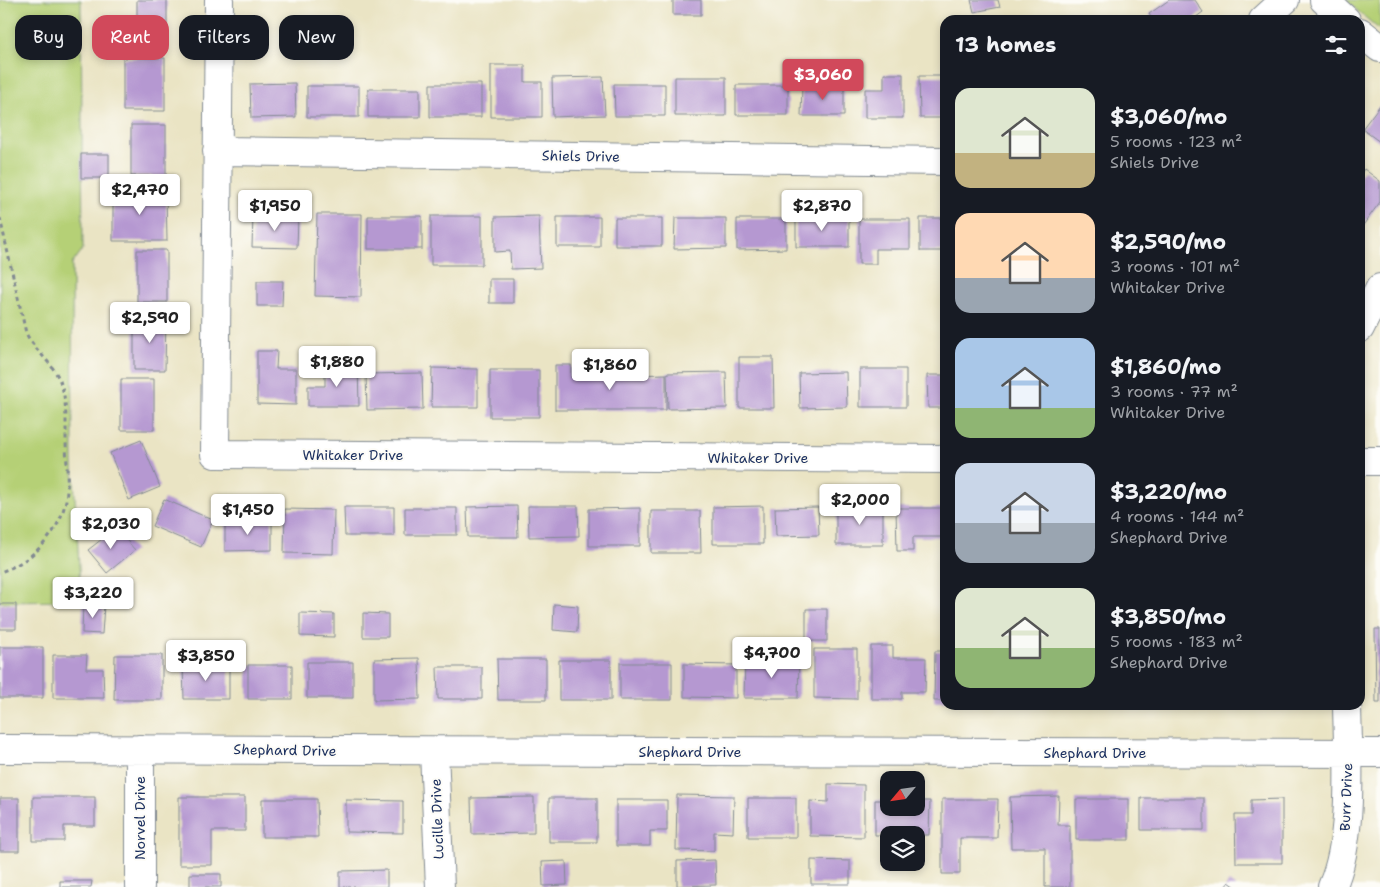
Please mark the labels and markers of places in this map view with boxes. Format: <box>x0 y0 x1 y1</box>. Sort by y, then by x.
pin: $3,060 <box>782 58 864 101</box>
pin: $2,470 <box>99 174 181 216</box>
pin: $1,950 <box>234 190 316 232</box>
pin: $2,870 <box>781 190 863 232</box>
pin: $2,590 <box>109 302 191 344</box>
pin: $1,880 <box>296 346 378 388</box>
pin: $1,860 <box>569 348 651 391</box>
pin: $2,000 <box>819 484 901 526</box>
pin: $1,450 <box>207 494 289 536</box>
pin: $2,030 <box>70 508 152 550</box>
pin: $3,220 <box>52 576 134 619</box>
pin: $4,700 <box>731 636 813 679</box>
pin: $3,850 <box>165 640 247 682</box>

